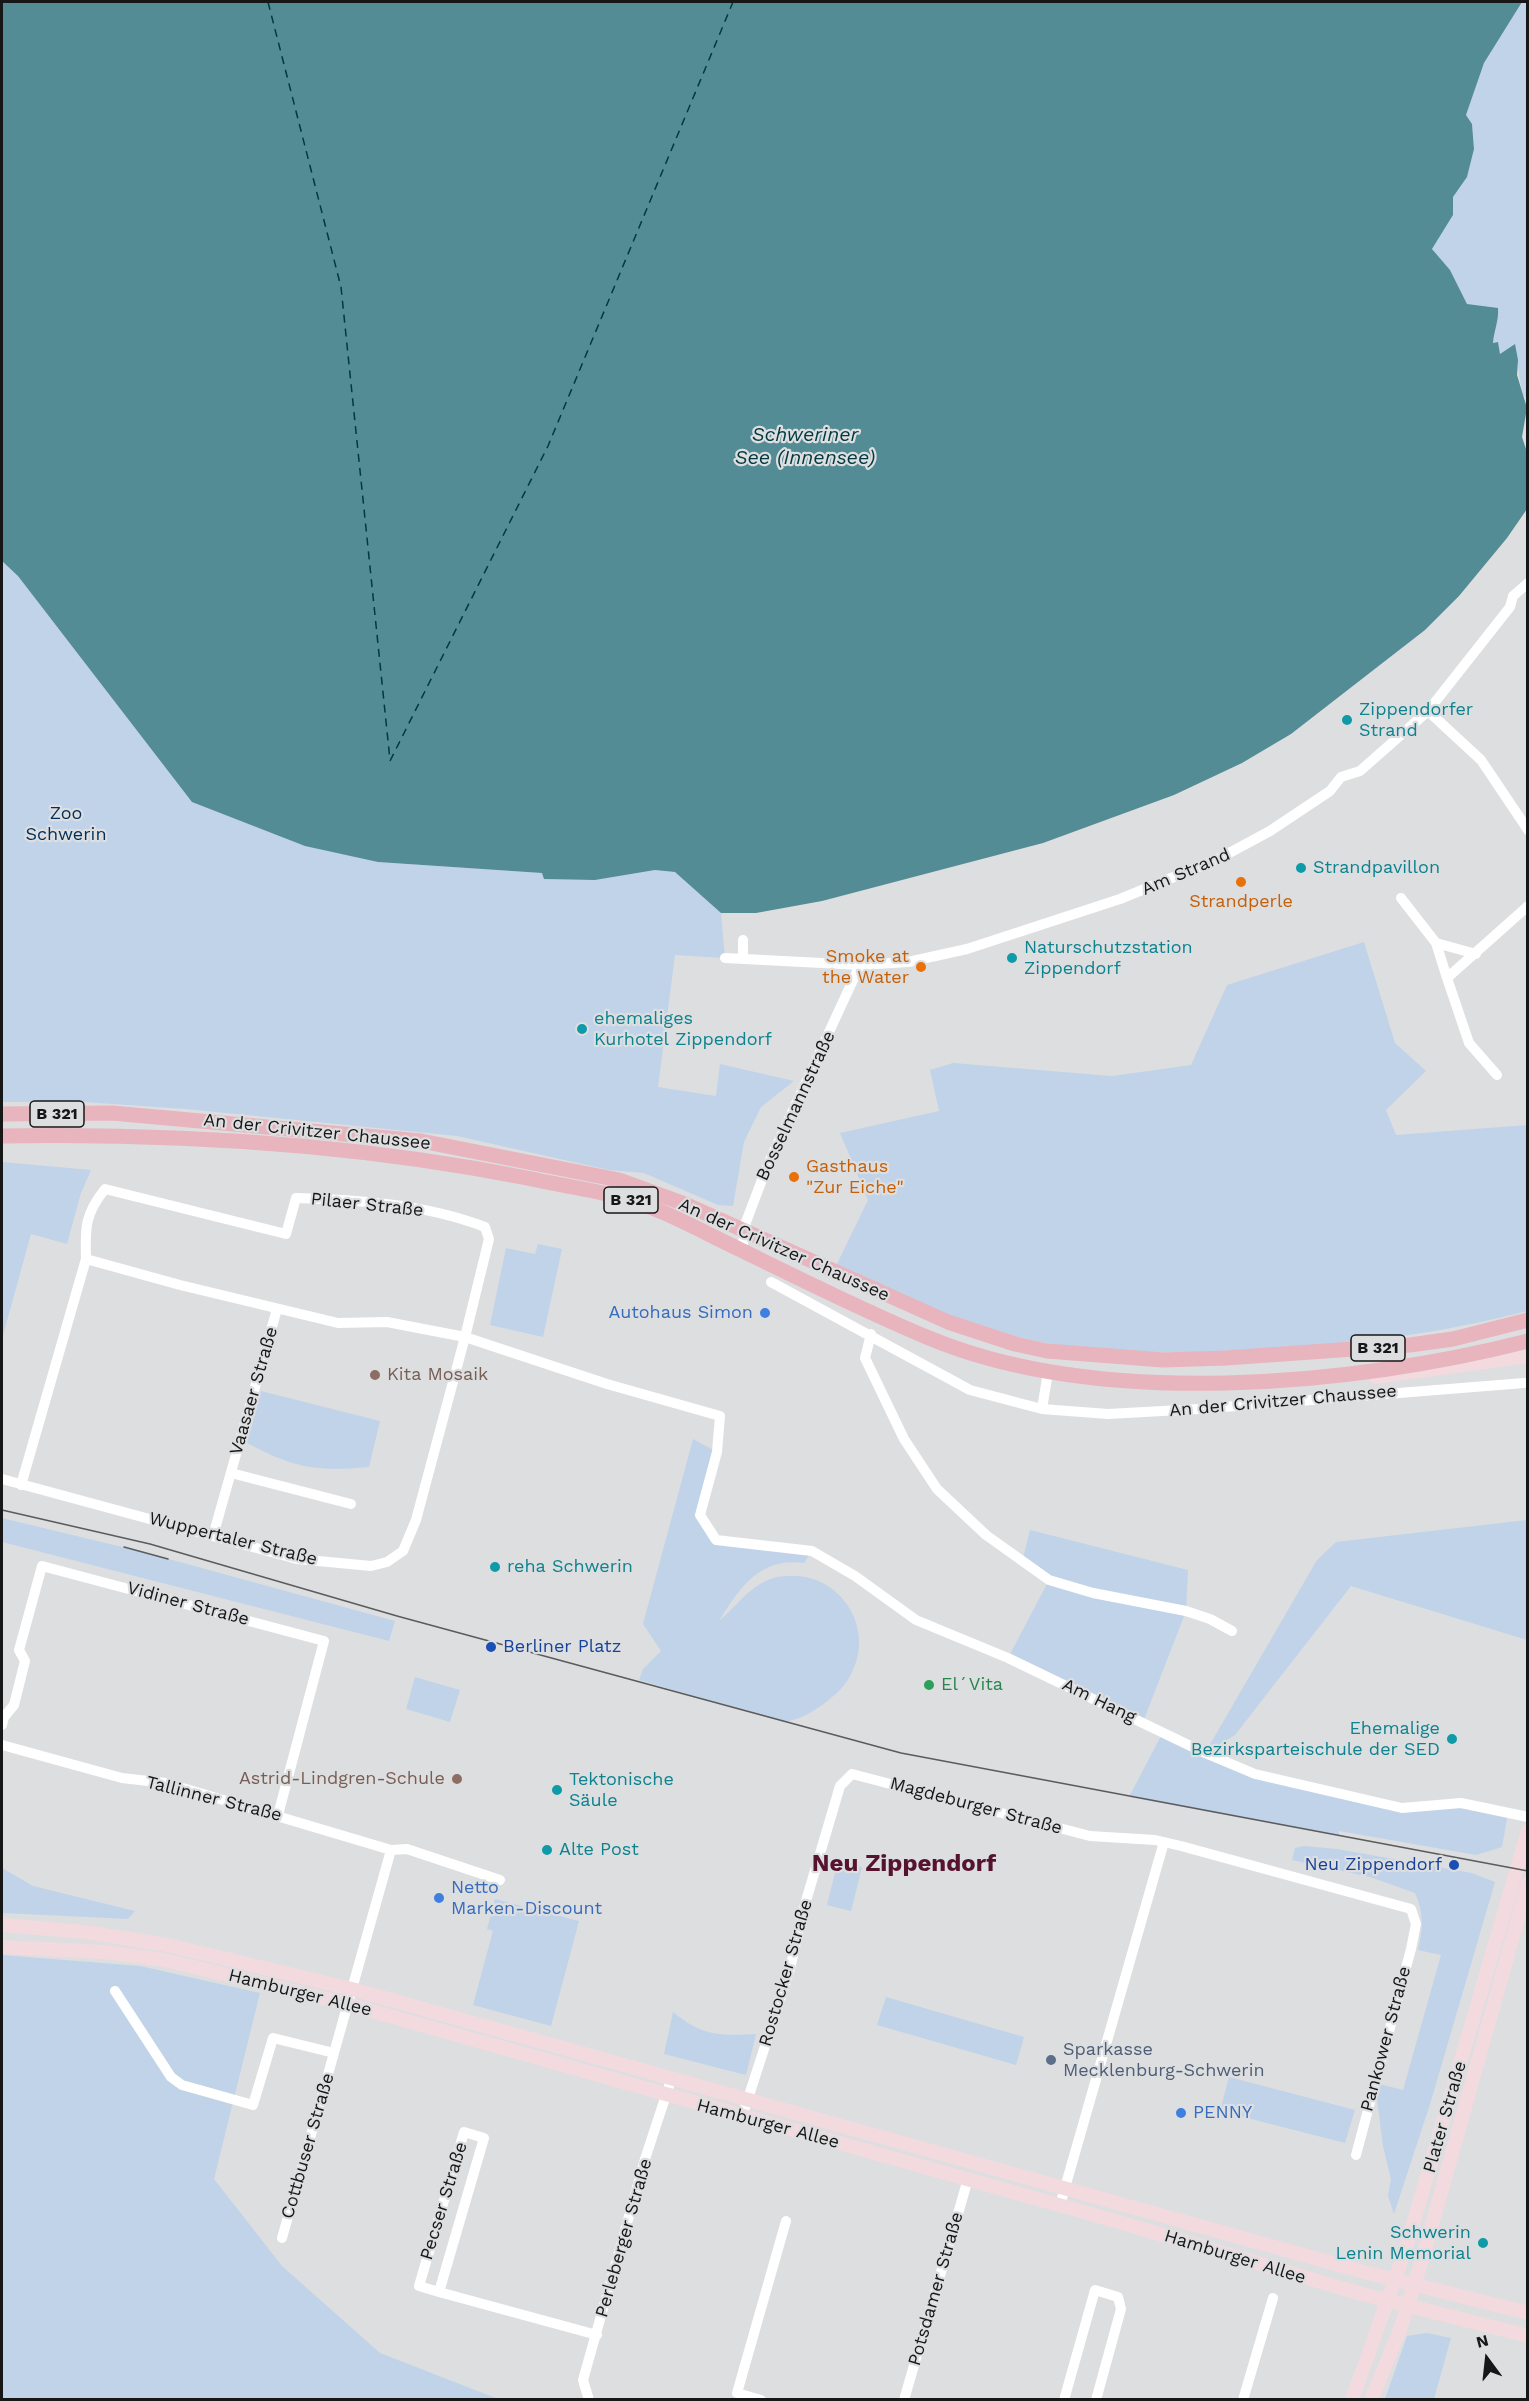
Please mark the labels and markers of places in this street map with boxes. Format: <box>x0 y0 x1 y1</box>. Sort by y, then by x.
place label: Zippendorfer Strand <box>1359 699 1473 742</box>
marker: Zippendorfer Strand <box>1340 713 1354 727</box>
place label: Strandpavillon <box>1313 857 1440 879</box>
marker: Strandpavillon <box>1294 861 1308 875</box>
marker: Strandperle <box>1234 875 1248 889</box>
place label: Strandperle <box>1189 891 1293 913</box>
place label: Naturschutzstation Zippendorf <box>1024 937 1193 980</box>
place label: Smoke at the Water <box>822 946 909 988</box>
marker: Naturschutzstation Zippendorf <box>1005 951 1019 965</box>
marker: Smoke at the Water <box>914 960 928 974</box>
place label: ehemaliges Kurhotel Zippendorf <box>594 1008 772 1050</box>
marker: ehemaliges Kurhotel Zippendorf <box>575 1022 589 1036</box>
place label: Gasthaus "Zur Eiche" <box>806 1156 904 1198</box>
marker: Gasthaus "Zur Eiche" <box>787 1170 801 1184</box>
place label: Autohaus Simon <box>608 1302 753 1324</box>
marker: Autohaus Simon <box>758 1306 772 1320</box>
place label: Kita Mosaik <box>387 1364 488 1386</box>
marker: Kita Mosaik <box>368 1368 382 1382</box>
place label: reha Schwerin <box>507 1556 633 1578</box>
marker: reha Schwerin <box>488 1560 502 1574</box>
place label: Berliner Platz <box>503 1636 621 1658</box>
marker: Berliner Platz <box>484 1640 498 1654</box>
place label: El´Vita <box>941 1674 1003 1696</box>
marker: El´Vita <box>922 1678 936 1692</box>
place label: Ehemalige Bezirksparteischule der SED <box>1191 1718 1440 1760</box>
marker: Ehemalige Bezirksparteischule der SED <box>1445 1732 1459 1746</box>
place label: Astrid-Lindgren-Schule <box>239 1768 445 1790</box>
place label: Tektonische Säule <box>569 1769 674 1812</box>
marker: Astrid-Lindgren-Schule <box>450 1772 464 1786</box>
marker: Tektonische Säule <box>550 1783 564 1797</box>
place label: Alte Post <box>559 1839 639 1861</box>
marker: Alte Post <box>540 1843 554 1857</box>
place label: Neu Zippendorf <box>1305 1854 1442 1876</box>
marker: Neu Zippendorf <box>1447 1858 1461 1872</box>
place label: Netto Marken-Discount <box>451 1877 602 1920</box>
marker: Netto Marken-Discount <box>432 1891 446 1905</box>
place label: Sparkasse Mecklenburg-Schwerin <box>1063 2039 1265 2082</box>
marker: Sparkasse Mecklenburg-Schwerin <box>1044 2053 1058 2067</box>
place label: PENNY <box>1193 2102 1252 2124</box>
marker: PENNY <box>1174 2106 1188 2120</box>
place label: Schwerin Lenin Memorial <box>1336 2222 1471 2264</box>
marker: Schwerin Lenin Memorial <box>1476 2236 1490 2250</box>

